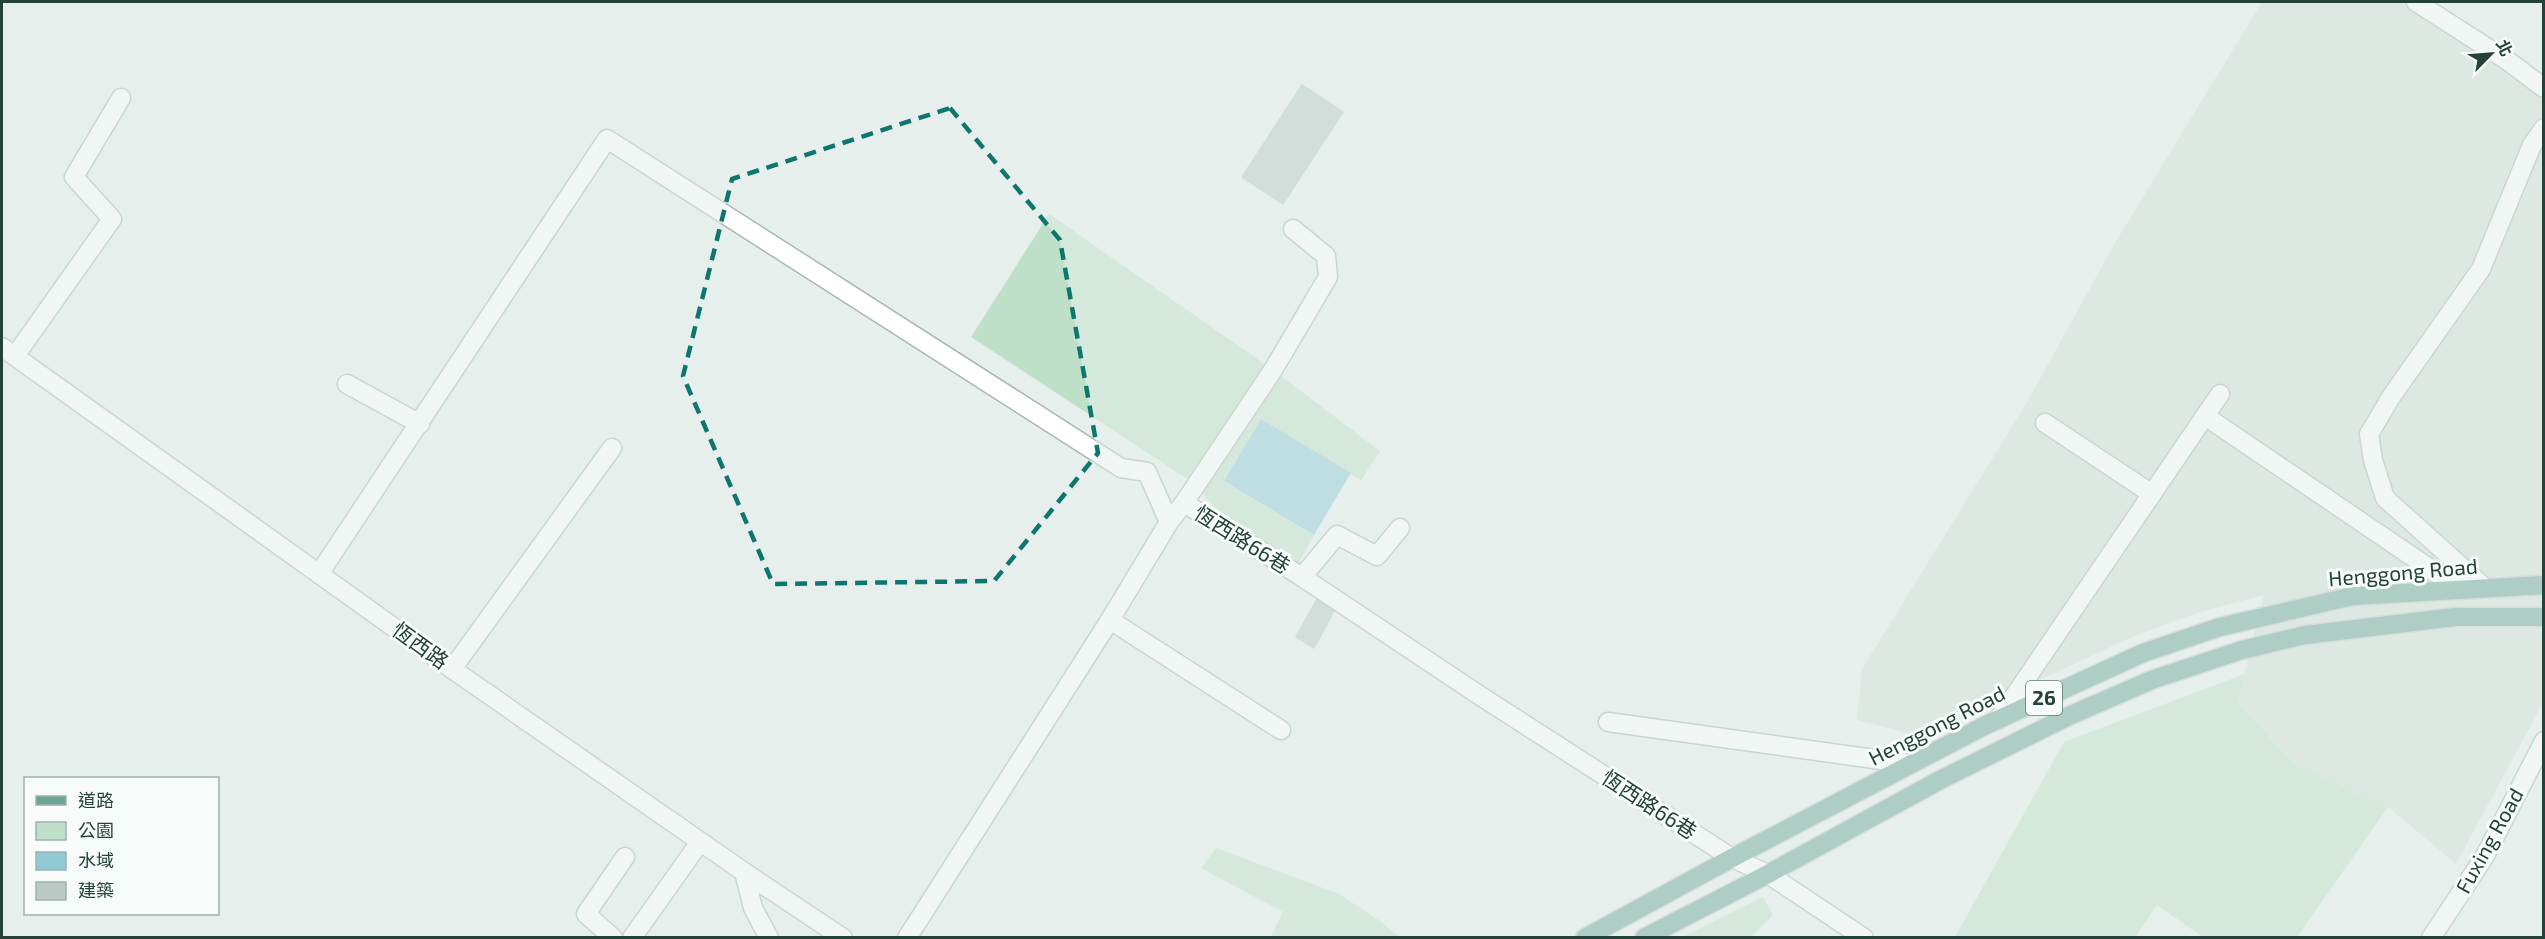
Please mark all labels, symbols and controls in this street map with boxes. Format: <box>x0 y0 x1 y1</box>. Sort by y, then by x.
north arrow <box>2461 24 2521 84</box>
text: 北 <box>2493 36 2517 59</box>
street label: 恆西路66巷 <box>1190 500 1295 578</box>
street label: Henggong Road <box>2327 553 2479 590</box>
street label: 恆西路 <box>388 616 454 673</box>
street label: Henggong Road <box>1864 680 2009 770</box>
road number: 26 <box>2026 681 2062 715</box>
street label: 恆西路66巷 <box>1598 764 1702 844</box>
legend <box>24 777 219 915</box>
street label: Fuxing Road <box>2450 783 2528 897</box>
text: 道路 <box>78 789 114 811</box>
text: 公園 <box>78 819 114 841</box>
text: 水域 <box>78 849 114 871</box>
text: 建築 <box>78 879 114 901</box>

